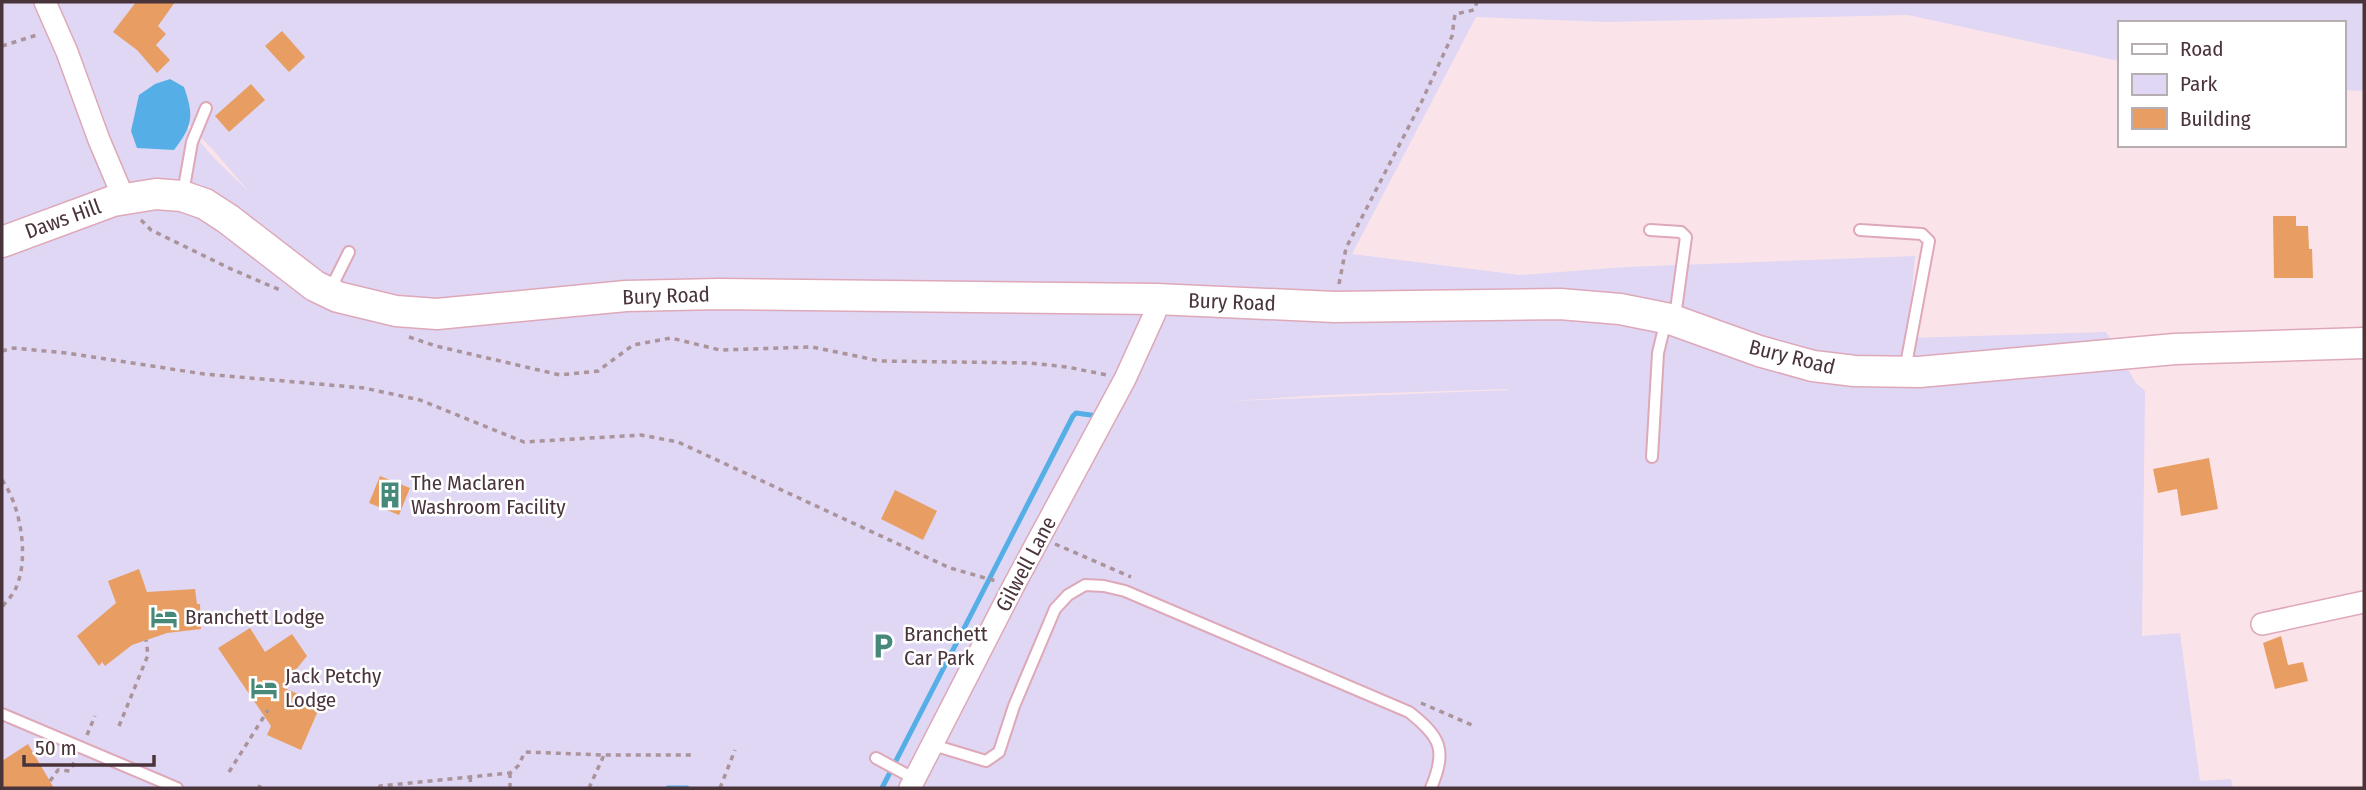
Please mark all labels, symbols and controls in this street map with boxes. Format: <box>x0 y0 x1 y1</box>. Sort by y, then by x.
legend <box>2118 21 2345 147</box>
text: Road <box>2180 36 2224 62</box>
text: Park <box>2180 71 2218 97</box>
text: Building <box>2180 106 2251 132</box>
street label: Daws Hill <box>21 193 105 245</box>
street label: Bury Road <box>622 281 710 311</box>
street label: Bury Road <box>1188 287 1276 317</box>
street label: Bury Road <box>1746 334 1838 380</box>
place label: The Maclaren Washroom Facility <box>411 470 566 520</box>
building icon: The Maclaren Washroom Facility <box>375 480 405 510</box>
street label: Gilwell Lane <box>990 512 1062 616</box>
hotel icon: Branchett Lodge <box>149 602 179 632</box>
place label: Branchett Lodge <box>185 604 325 630</box>
place label: Branchett Car Park <box>904 621 988 671</box>
parking icon: Branchett Car Park <box>868 631 898 661</box>
place label: Jack Petchy Lodge <box>285 663 382 713</box>
hotel icon: Jack Petchy Lodge <box>249 673 279 703</box>
scale bar <box>24 724 154 768</box>
text: 50 m <box>35 735 77 761</box>

